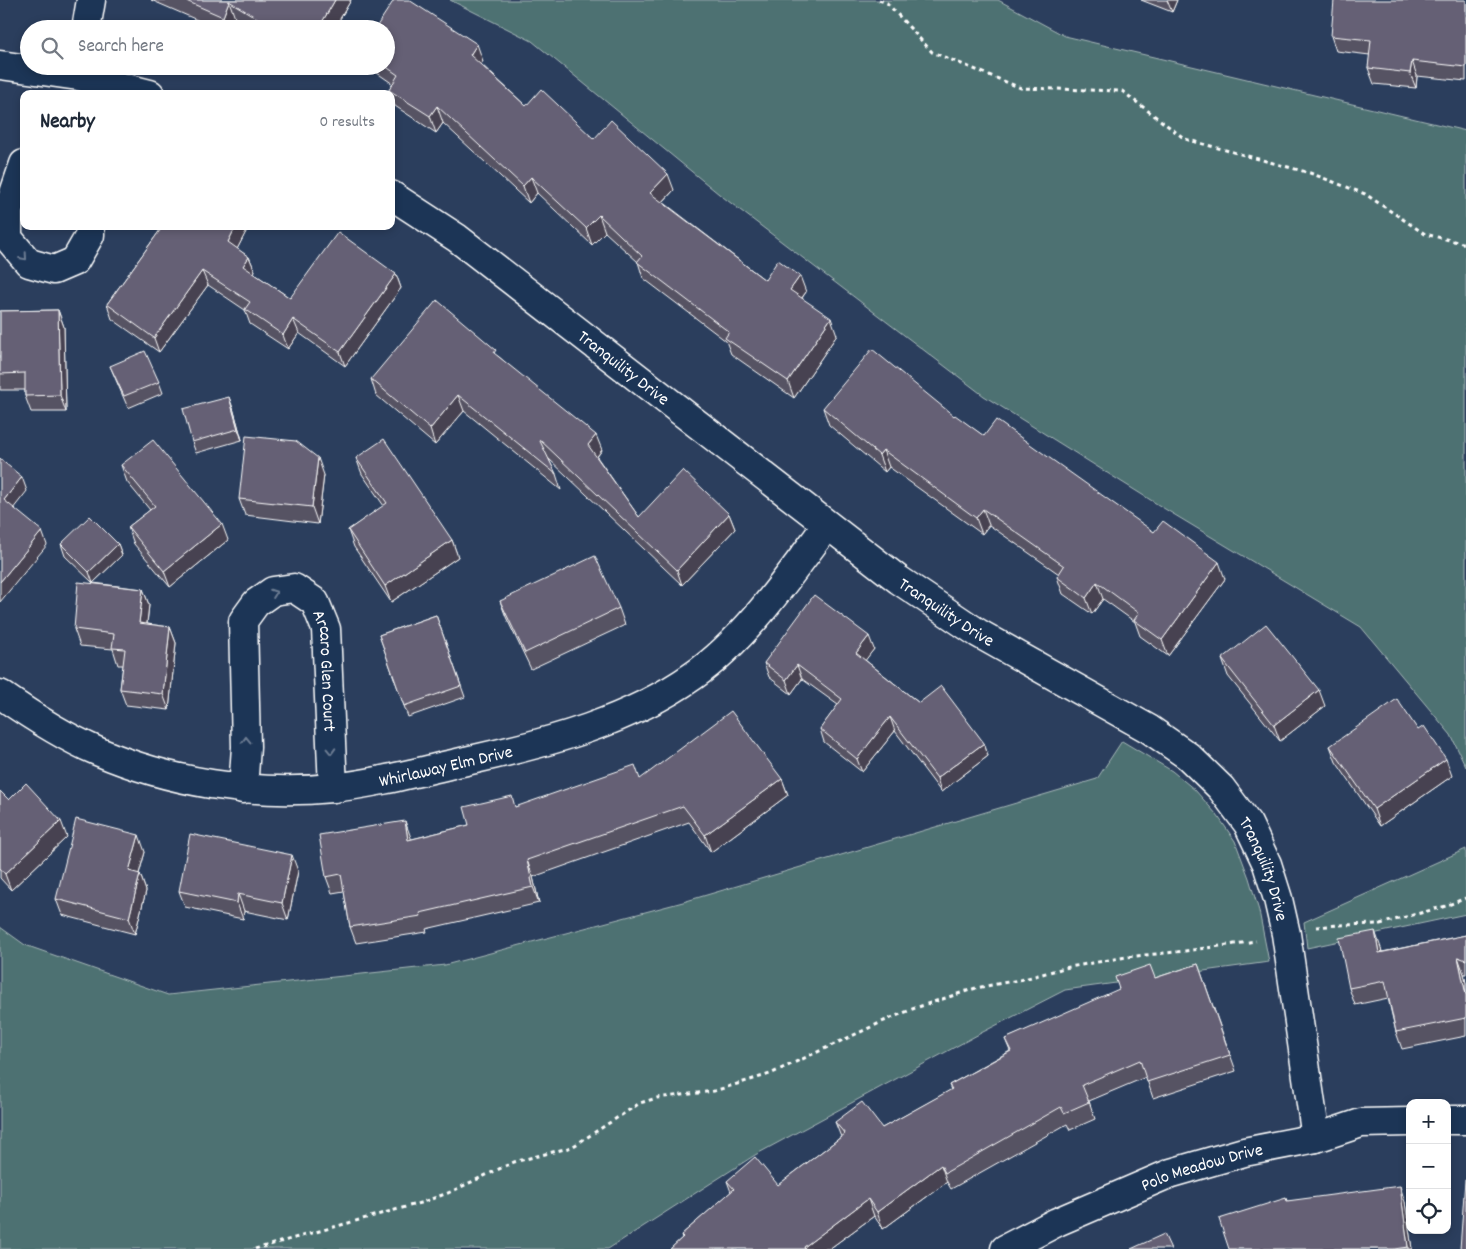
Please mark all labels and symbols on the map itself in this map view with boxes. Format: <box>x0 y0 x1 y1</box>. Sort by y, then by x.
one-way arrow <box>18 251 27 260</box>
street label: Tranquility Drive <box>571 326 674 413</box>
street label: Tranquility Drive <box>893 573 998 655</box>
one-way arrow <box>269 589 278 599</box>
street label: Arcaro Glen Court <box>304 607 341 733</box>
one-way arrow <box>240 736 251 744</box>
street label: Whirlaway Elm Drive <box>377 741 516 795</box>
one-way arrow <box>326 748 336 755</box>
street label: Tranquility Drive <box>1232 812 1293 924</box>
street label: Polo Meadow Drive <box>1138 1139 1265 1199</box>

